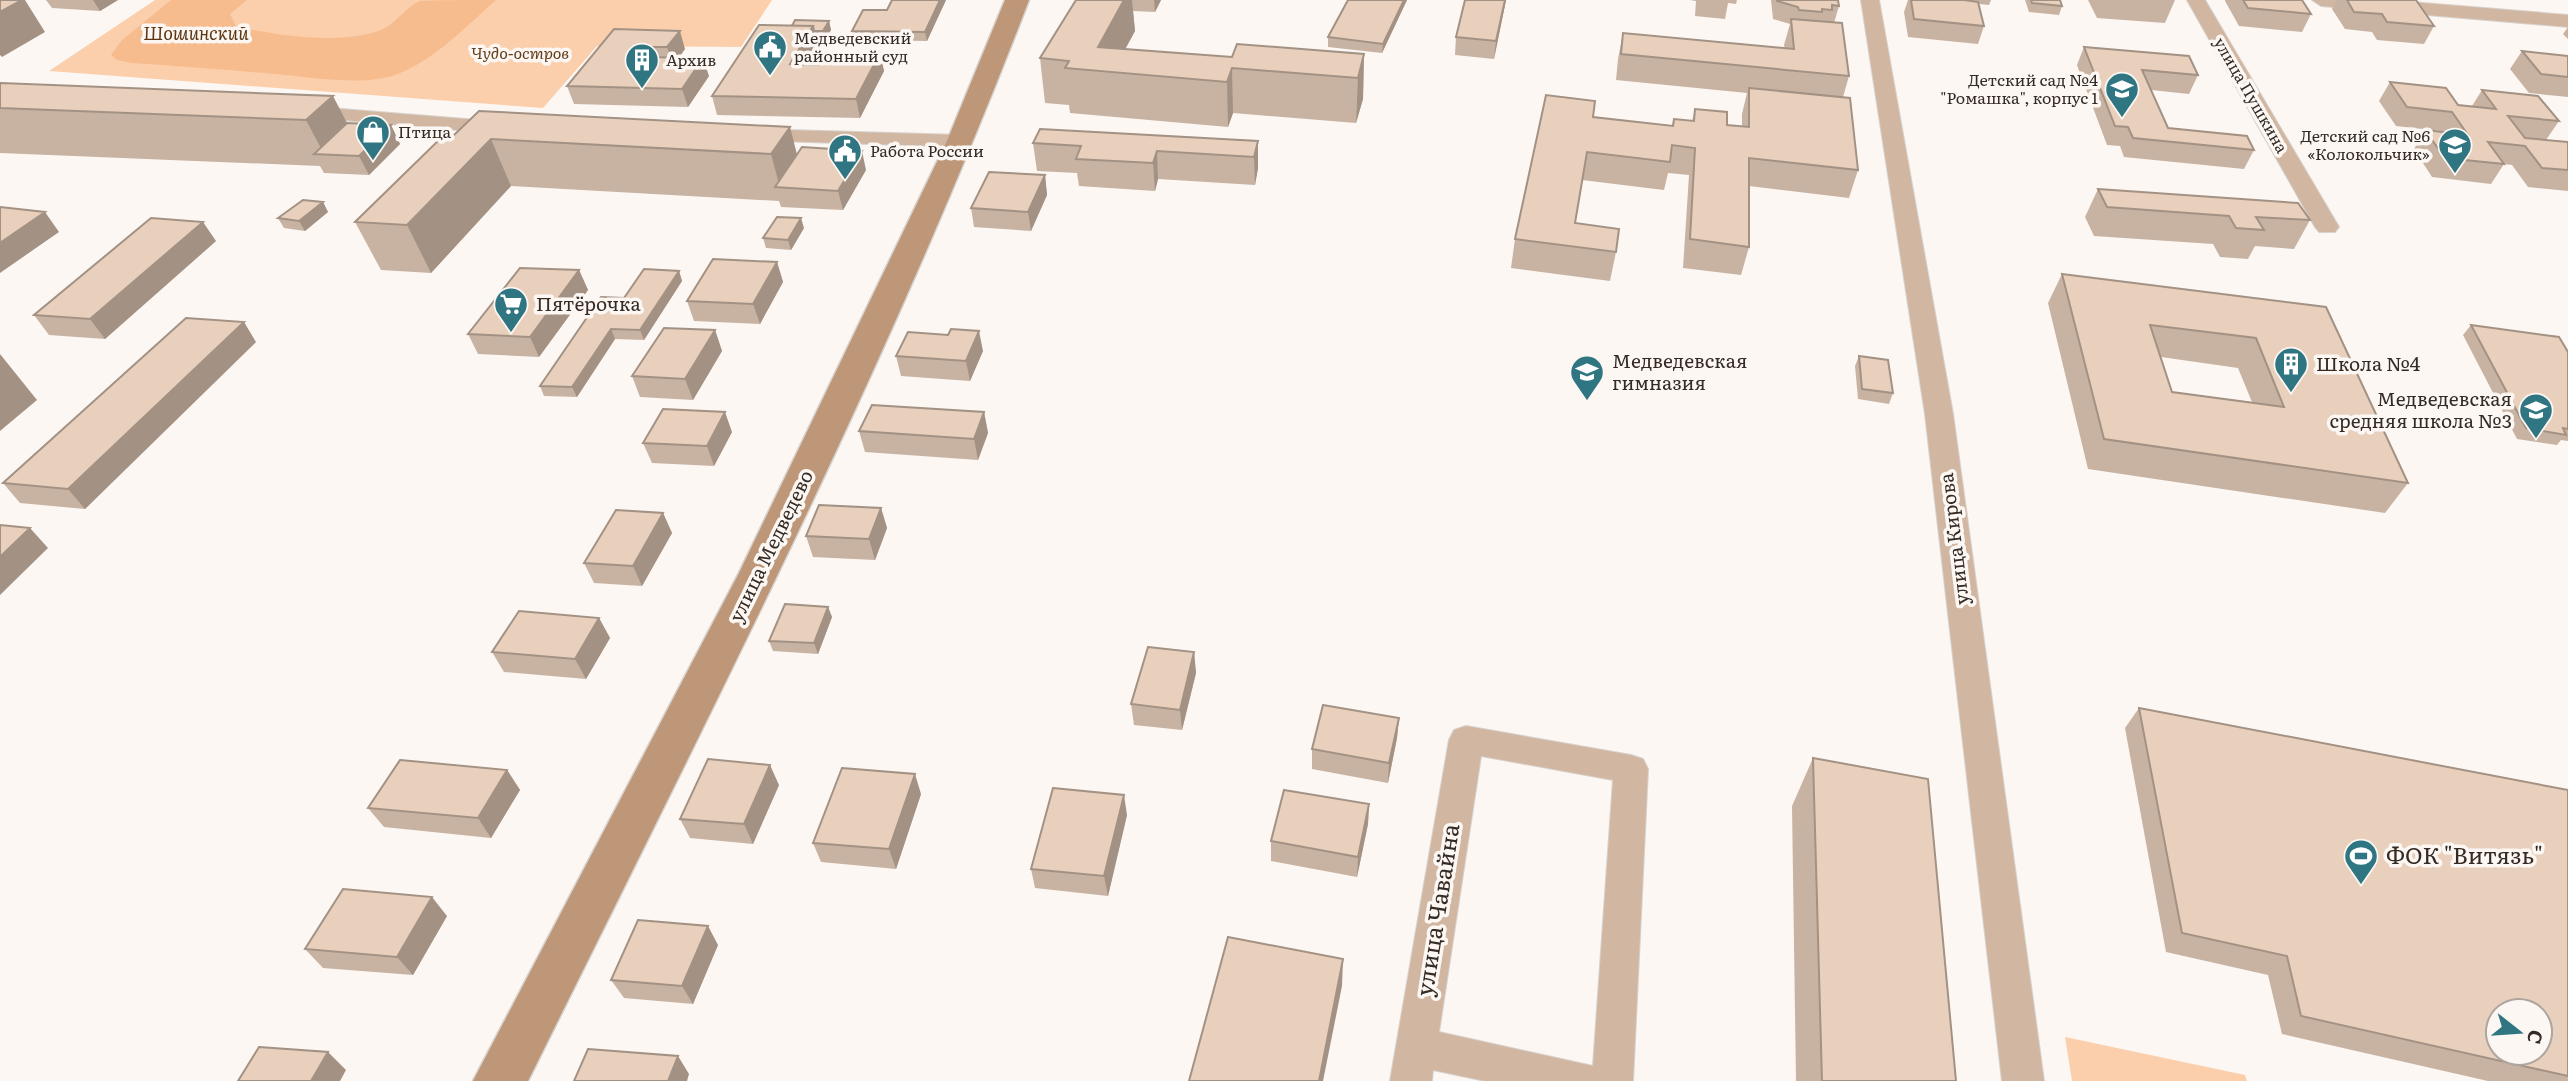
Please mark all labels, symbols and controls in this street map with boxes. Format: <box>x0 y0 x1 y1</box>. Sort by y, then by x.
water label: Шошинский <box>143 19 249 46</box>
place label: Медведевский районный суд <box>794 25 911 67</box>
public building icon: Медведевский районный суд <box>751 28 789 77</box>
street label: улица Пушкина <box>2209 32 2295 157</box>
park label: Чудо-остров <box>471 40 569 64</box>
building icon: Архив <box>623 41 661 90</box>
place label: Архив <box>666 47 716 71</box>
place label: Детский сад №4 "Ромашка", корпус 1 <box>1940 67 2098 109</box>
school or university icon: Детский сад №4 "Ромашка", корпус 1 <box>2103 70 2141 119</box>
shop icon: Птица <box>354 113 392 162</box>
place label: Птица <box>398 119 452 143</box>
place label: Детский сад №6 «Колокольчик» <box>2300 123 2430 165</box>
school or university icon: Детский сад №6 «Колокольчик» <box>2436 126 2474 175</box>
public building icon: Работа России <box>826 132 864 181</box>
place label: Работа России <box>870 138 984 162</box>
supermarket icon: Пятёрочка <box>492 285 530 334</box>
place label: Пятёрочка <box>536 289 641 317</box>
building icon: Школа №4 <box>2272 345 2310 394</box>
place label: Медведевская гимназия <box>1612 346 1747 396</box>
place label: Школа №4 <box>2316 349 2421 377</box>
school or university icon: Медведевская гимназия <box>1568 353 1606 402</box>
place label: Медведевская средняя школа №3 <box>2329 384 2512 434</box>
school or university icon: Медведевская средняя школа №3 <box>2517 391 2555 440</box>
street label: улица Медведево <box>721 465 819 626</box>
street label: улица Кирова <box>1931 471 1975 607</box>
street label: улица Чавайна <box>1406 820 1467 998</box>
sports icon: ФОК "Витязь" <box>2342 837 2380 886</box>
place label: ФОК "Витязь" <box>2386 837 2543 871</box>
north arrow <box>2484 997 2554 1067</box>
text: С <box>2521 1027 2552 1048</box>

